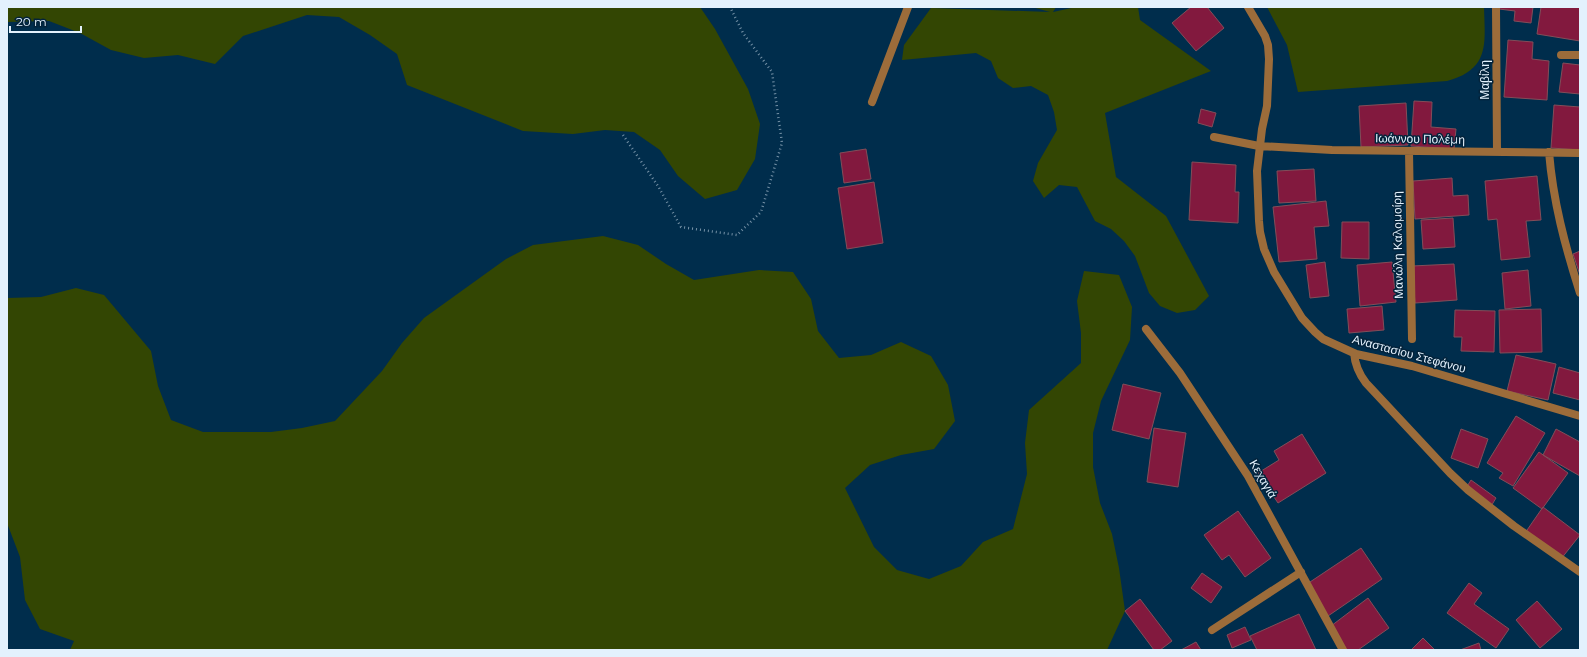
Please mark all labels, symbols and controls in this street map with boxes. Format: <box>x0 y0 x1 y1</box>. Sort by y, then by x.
scale bar <box>10 8 81 34</box>
text: 20 m <box>16 14 47 29</box>
street label: Μαβίλη <box>1477 60 1492 100</box>
street label: Ιωάννου Πολέμη <box>1375 130 1465 147</box>
street label: Μανώλη Καλομοίρη <box>1389 191 1406 299</box>
street label: Αναστασίου Στεφάνου <box>1351 331 1468 376</box>
street label: Κεχαγιά <box>1246 457 1281 501</box>

